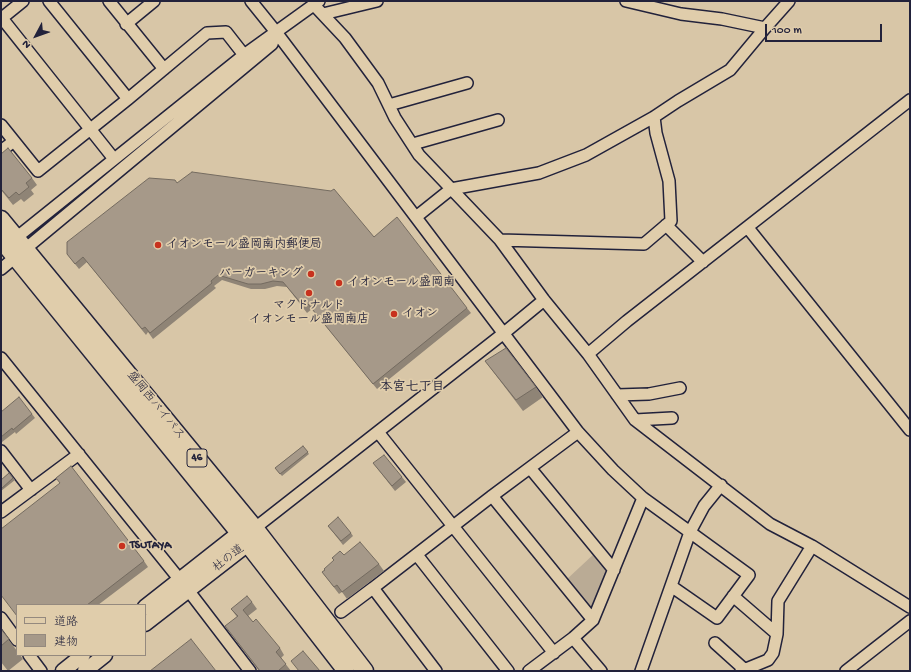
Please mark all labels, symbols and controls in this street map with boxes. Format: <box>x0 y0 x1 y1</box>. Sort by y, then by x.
north arrow <box>16 16 56 56</box>
scale bar <box>767 16 884 42</box>
text: 100 m <box>772 24 802 38</box>
text: N <box>20 37 34 51</box>
place label: イオンモール盛岡南内郵便局 <box>166 238 322 252</box>
marker: イオンモール盛岡南内郵便局 <box>153 240 163 250</box>
place label: バーガーキング <box>219 267 303 281</box>
marker: バーガーキング <box>306 269 316 279</box>
place label: イオンモール盛岡南 <box>347 276 455 290</box>
marker: イオンモール盛岡南 <box>334 278 344 288</box>
marker: マクドナルド イオンモール盛岡南店 <box>304 288 314 298</box>
place label: マクドナルド イオンモール盛岡南店 <box>249 299 369 327</box>
place label: イオン <box>402 307 438 321</box>
marker: イオン <box>389 309 399 319</box>
street label: 盛岡西バイパス <box>123 369 187 443</box>
district label: 本宮七丁目 <box>380 380 444 396</box>
road number: 46 <box>187 449 207 467</box>
place label: TSUTAYA <box>130 539 171 553</box>
marker: TSUTAYA <box>117 541 127 551</box>
street label: 杜の道 <box>210 542 248 576</box>
legend <box>16 604 146 656</box>
text: 道路 <box>54 616 78 630</box>
text: 建物 <box>54 636 78 650</box>

